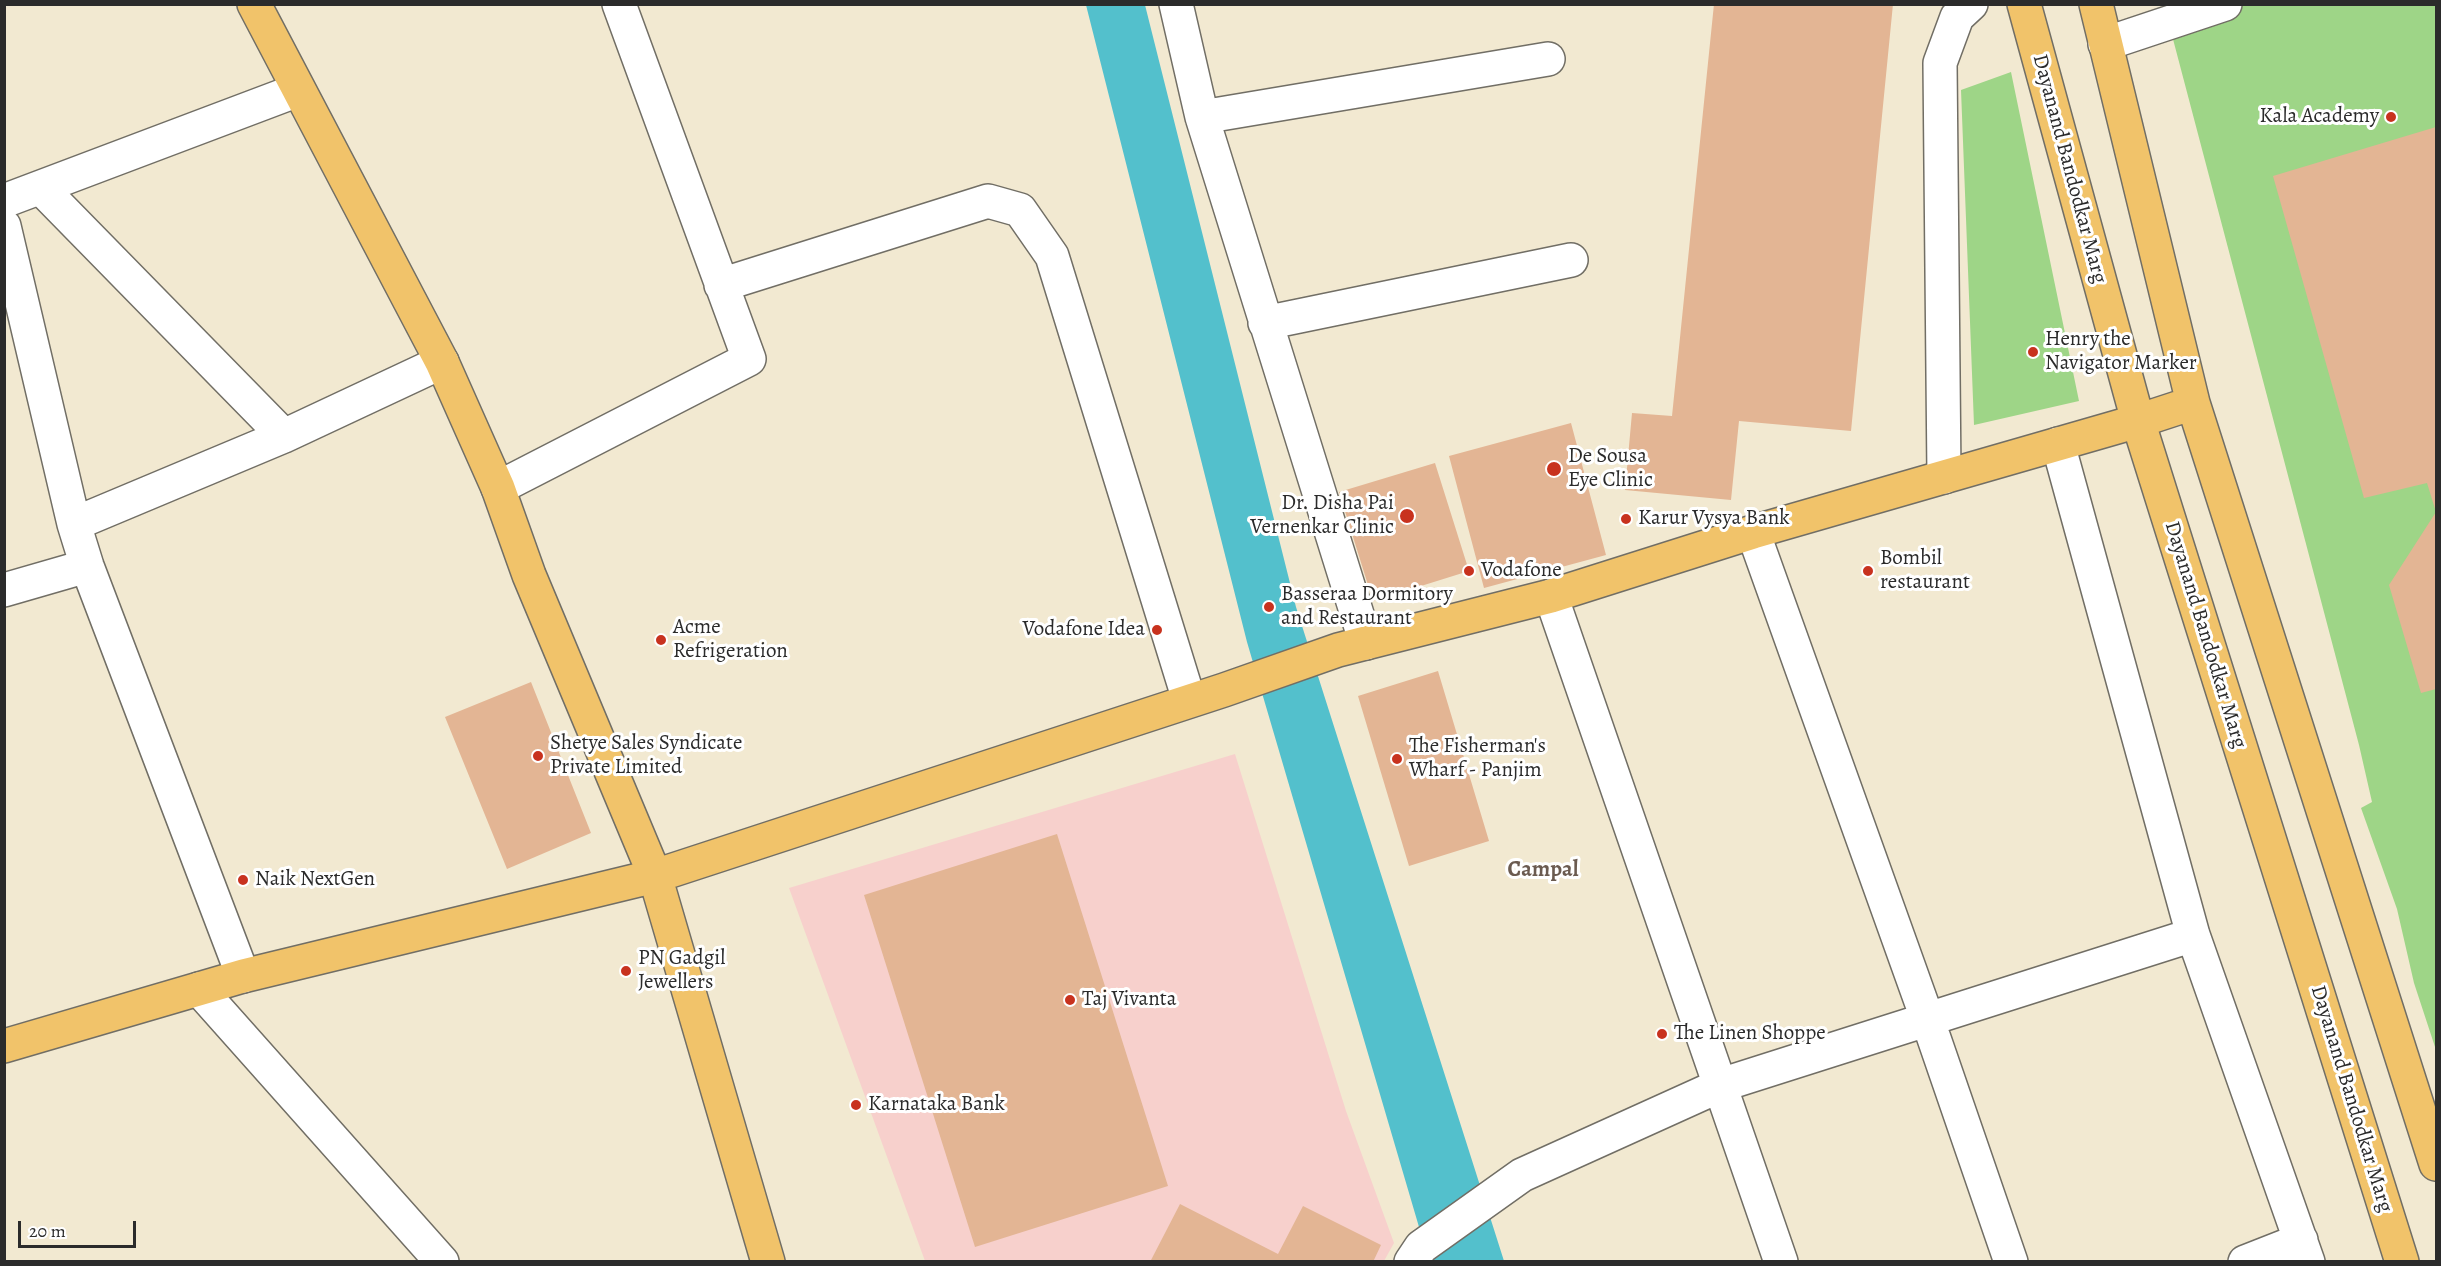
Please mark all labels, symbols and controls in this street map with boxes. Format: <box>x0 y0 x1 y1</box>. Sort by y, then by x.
street label: Dayanand Bandodkar Marg <box>2026 52 2112 286</box>
place label: Kala Academy <box>2260 104 2379 130</box>
marker: Kala Academy <box>2384 110 2398 124</box>
place label: Henry the Navigator Marker <box>2045 327 2197 377</box>
marker: Henry the Navigator Marker <box>2026 345 2040 359</box>
place label: De Sousa Eye Clinic <box>1568 444 1653 494</box>
marker: De Sousa Eye Clinic <box>1545 460 1563 478</box>
place label: Dr. Disha Pai Vernenkar Clinic <box>1250 491 1394 541</box>
place label: Karur Vysya Bank <box>1638 506 1790 532</box>
marker: Dr. Disha Pai Vernenkar Clinic <box>1398 507 1416 525</box>
marker: Karur Vysya Bank <box>1619 512 1633 526</box>
street label: Dayanand Bandodkar Marg <box>2158 518 2252 752</box>
place label: Bombil restaurant <box>1880 546 1970 596</box>
place label: Vodafone <box>1481 558 1562 584</box>
marker: Vodafone <box>1462 564 1476 578</box>
marker: Bombil restaurant <box>1861 564 1875 578</box>
place label: Basseraa Dormitory and Restaurant <box>1281 582 1453 632</box>
marker: Basseraa Dormitory and Restaurant <box>1262 600 1276 614</box>
place label: Acme Refrigeration <box>673 615 788 665</box>
place label: Vodafone Idea <box>1023 617 1145 643</box>
marker: Vodafone Idea <box>1150 623 1164 637</box>
marker: Acme Refrigeration <box>654 633 668 647</box>
place label: Shetye Sales Syndicate Private Limited <box>550 731 742 781</box>
place label: The Fisherman's Wharf - Panjim <box>1409 734 1546 784</box>
marker: Shetye Sales Syndicate Private Limited <box>531 749 545 763</box>
marker: The Fisherman's Wharf - Panjim <box>1390 752 1404 766</box>
district label: Campal <box>1508 858 1578 884</box>
place label: Naik NextGen <box>255 867 375 893</box>
marker: Naik NextGen <box>236 873 250 887</box>
place label: PN Gadgil Jewellers <box>638 946 725 996</box>
marker: PN Gadgil Jewellers <box>619 964 633 978</box>
street label: Dayanand Bandodkar Marg <box>2304 982 2398 1216</box>
place label: Taj Vivanta <box>1082 987 1177 1013</box>
marker: Taj Vivanta <box>1063 993 1077 1007</box>
place label: The Linen Shoppe <box>1674 1021 1826 1047</box>
marker: The Linen Shoppe <box>1655 1027 1669 1041</box>
place label: Karnataka Bank <box>868 1092 1005 1118</box>
marker: Karnataka Bank <box>849 1098 863 1112</box>
scale bar <box>21 1209 140 1247</box>
text: 20 m <box>29 1219 66 1243</box>

